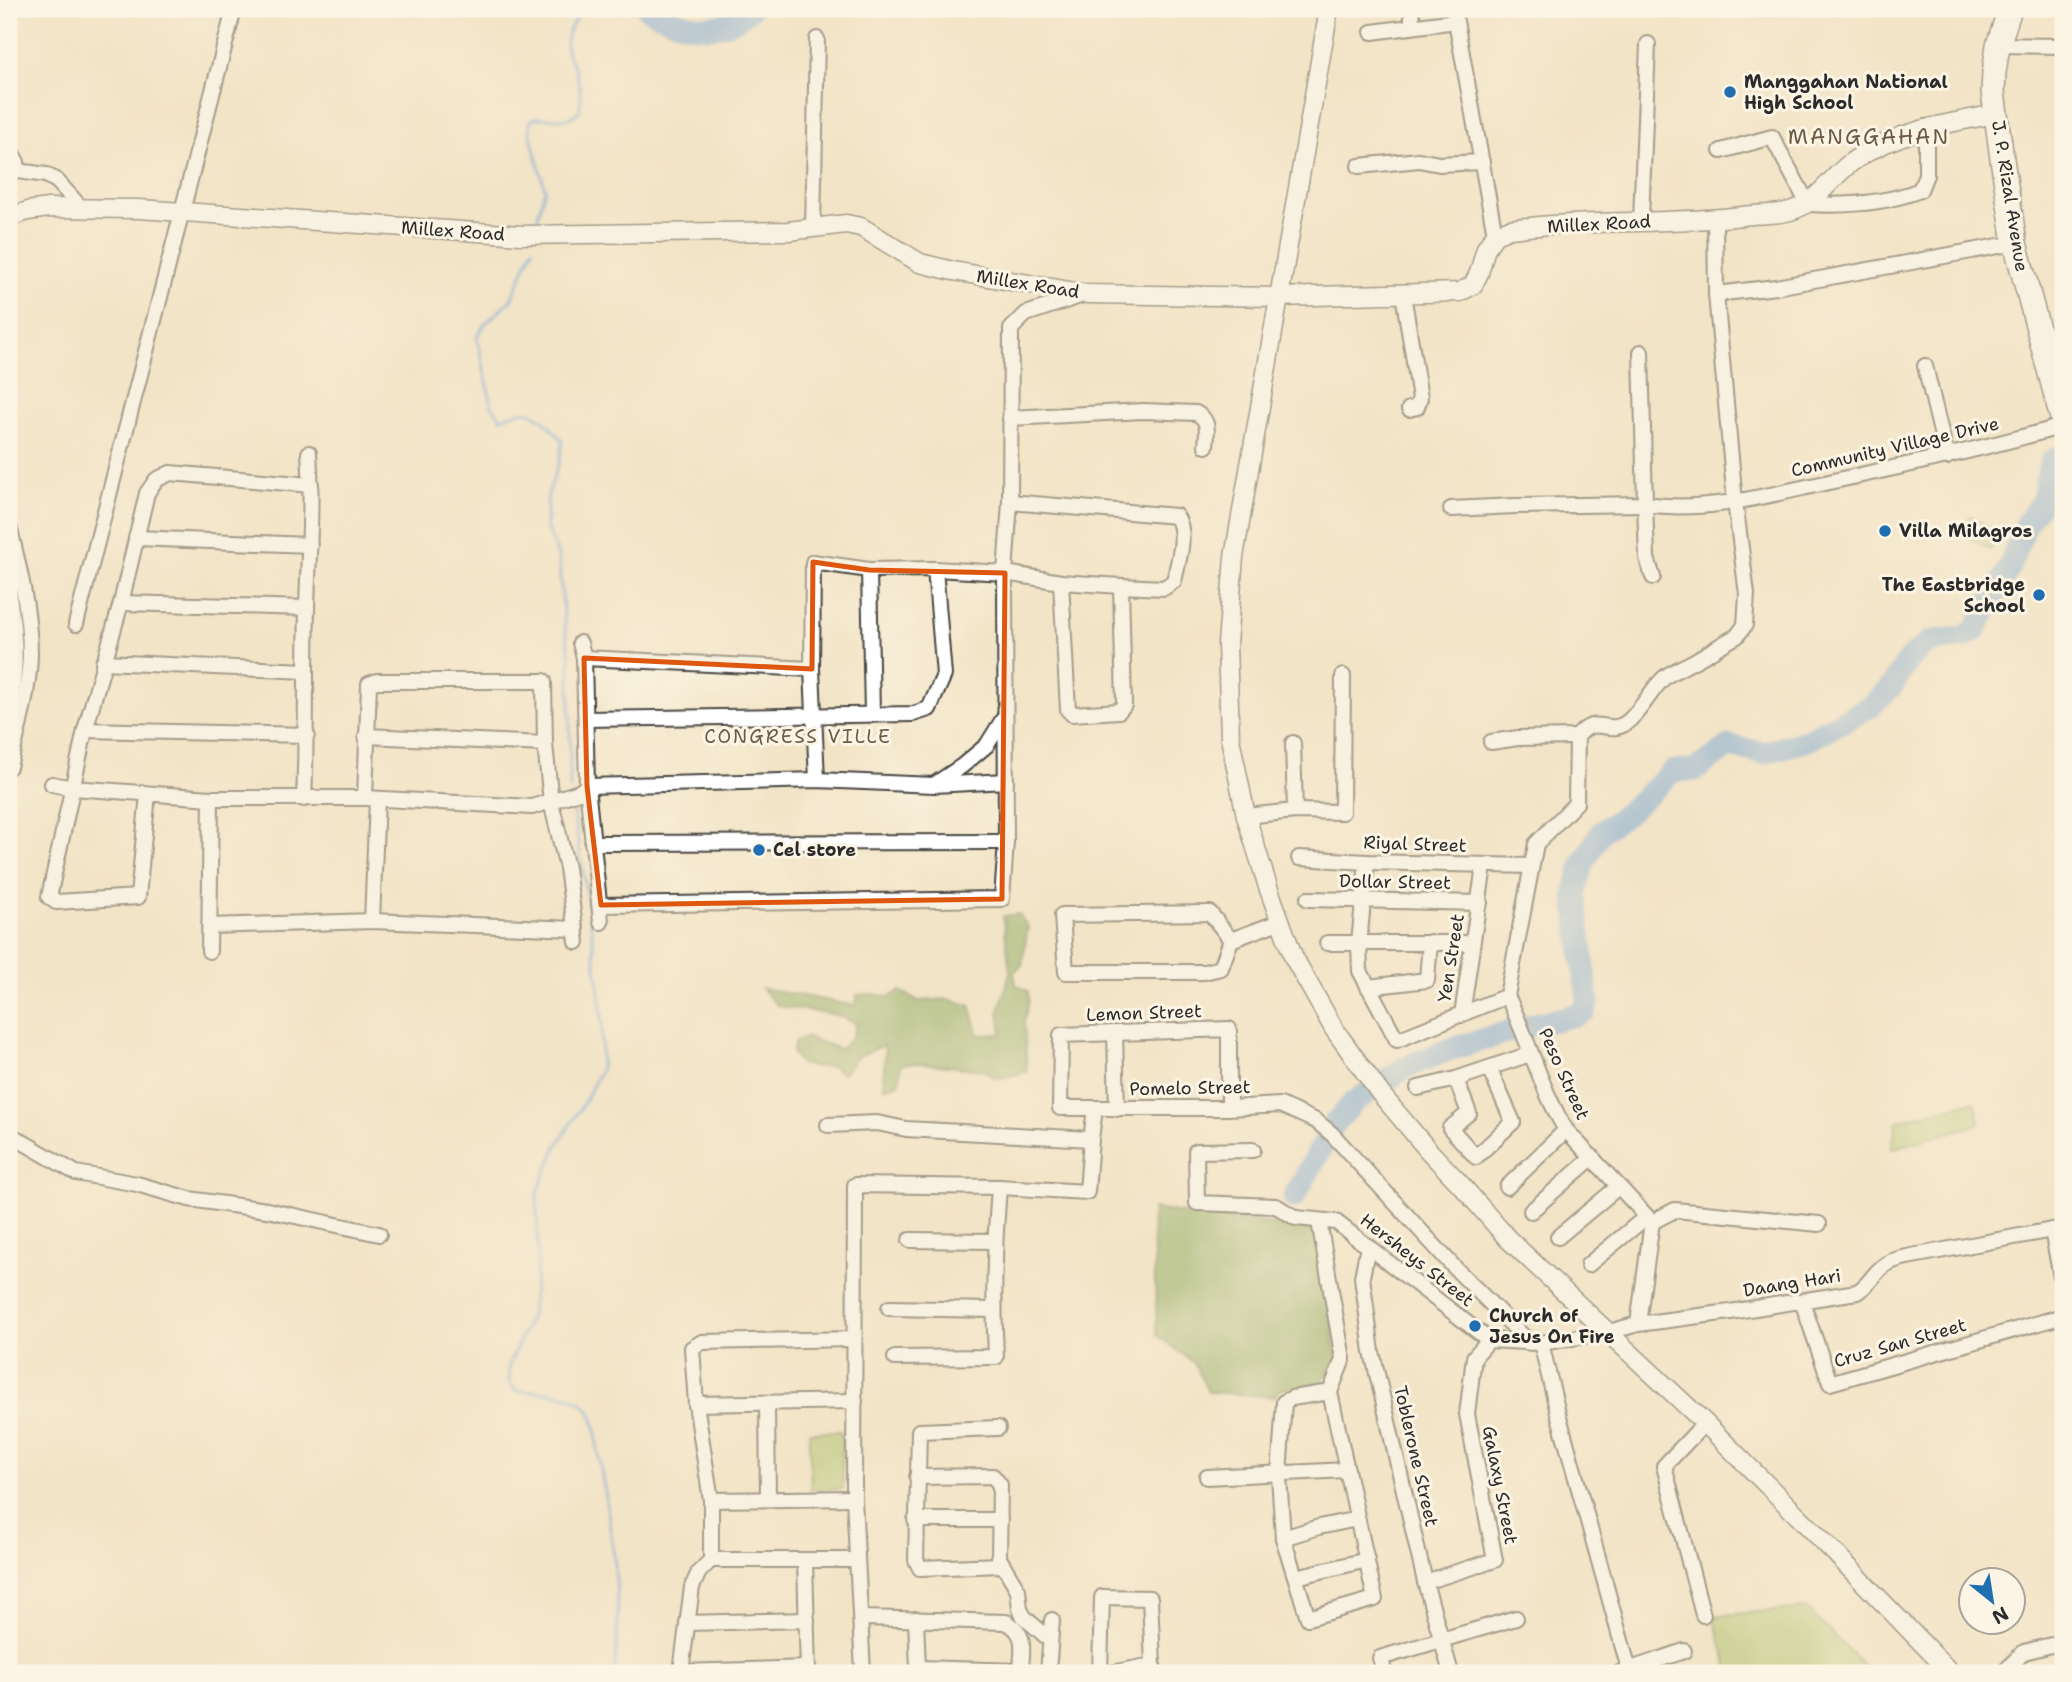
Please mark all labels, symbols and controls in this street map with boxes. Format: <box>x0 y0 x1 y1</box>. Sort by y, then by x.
place label: Manggahan National High School <box>1744 70 1948 115</box>
marker: Manggahan National High School <box>1722 84 1738 100</box>
street label: J. P. Rizal Avenue <box>1986 118 2034 274</box>
district label: MANGGAHAN <box>1788 123 1950 151</box>
street label: Millex Road <box>1547 209 1651 239</box>
street label: Millex Road <box>400 215 506 247</box>
street label: Millex Road <box>975 264 1081 304</box>
street label: Community Village Drive <box>1789 411 2001 483</box>
place label: Villa Milagros <box>1899 519 2032 543</box>
marker: Villa Milagros <box>1877 523 1893 539</box>
place label: The Eastbridge School <box>1882 573 2025 618</box>
marker: The Eastbridge School <box>2031 587 2047 603</box>
district label: CONGRESS VILLE <box>704 724 892 749</box>
street label: Riyal Street <box>1363 830 1467 858</box>
place label: Cel store <box>773 838 856 862</box>
marker: Cel store <box>751 842 767 858</box>
street label: Dollar Street <box>1339 869 1451 895</box>
street label: Yen Street <box>1432 912 1470 1004</box>
street label: Lemon Street <box>1086 999 1202 1027</box>
street label: Peso Street <box>1533 1024 1595 1124</box>
street label: Pomelo Street <box>1129 1075 1251 1101</box>
street label: Hersheys Street <box>1355 1208 1479 1312</box>
street label: Daang Hari <box>1741 1263 1843 1303</box>
place label: Church of Jesus On Fire <box>1489 1304 1615 1349</box>
street label: Cruz San Street <box>1831 1313 1969 1373</box>
marker: Church of Jesus On Fire <box>1467 1318 1483 1334</box>
street label: Toblerone Street <box>1388 1383 1444 1529</box>
street label: Galaxy Street <box>1477 1424 1523 1546</box>
north arrow <box>1956 1566 2026 1636</box>
text: N <box>1987 1601 2013 1630</box>

